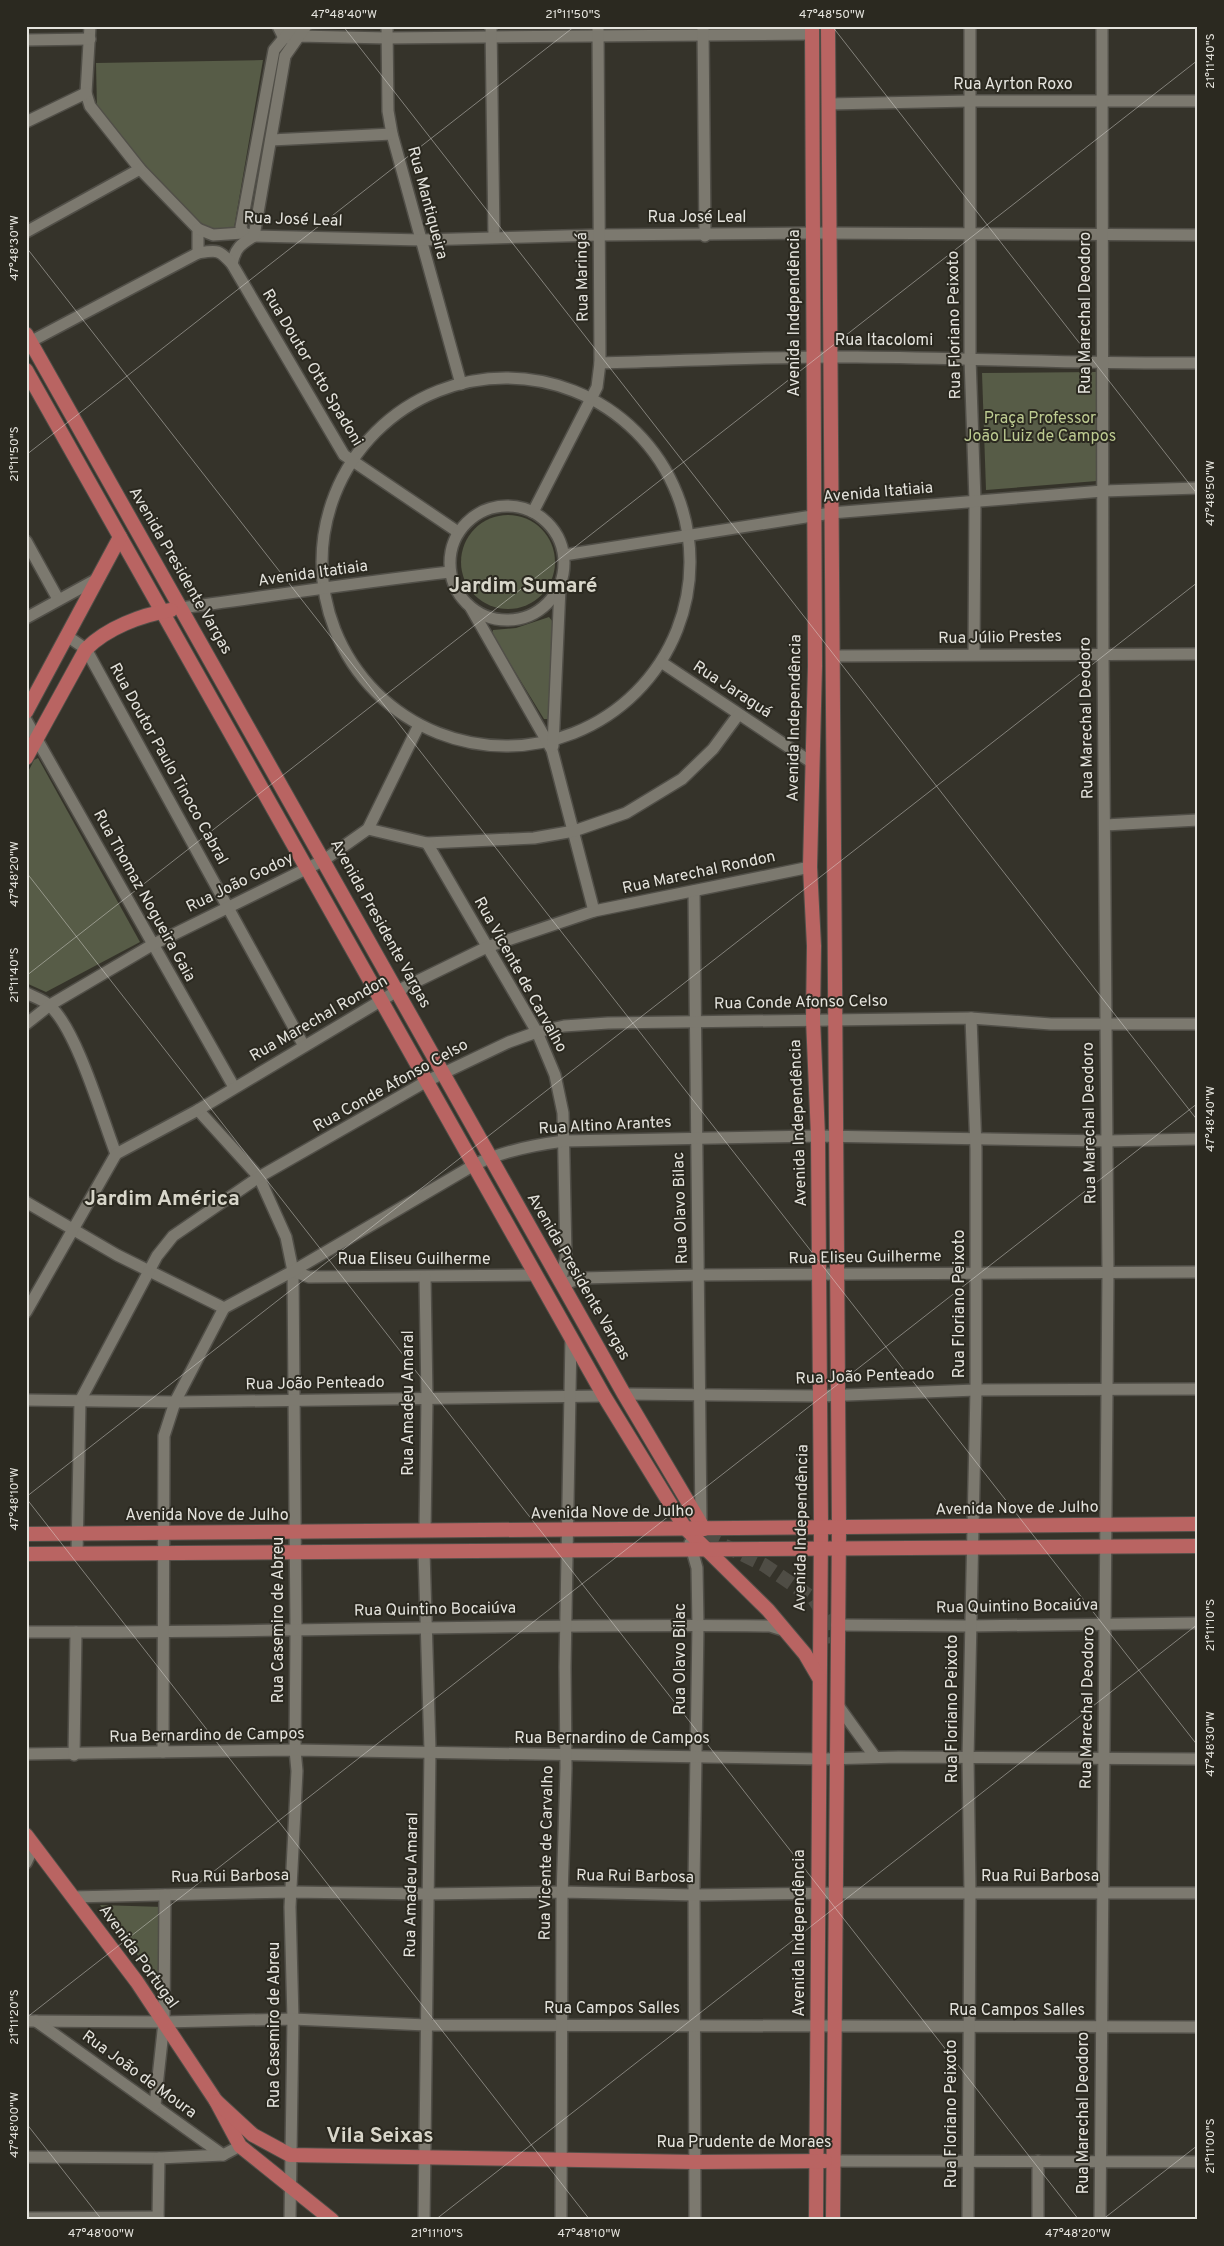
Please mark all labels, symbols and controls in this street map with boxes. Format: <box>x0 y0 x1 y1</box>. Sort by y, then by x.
text: 47°48'40"W <box>311 7 377 23</box>
text: 21°11'50"S <box>545 7 601 23</box>
text: 47°48'50"W <box>799 7 865 23</box>
text: 21°11'40"S <box>1203 33 1219 89</box>
street label: Rua Ayrton Roxo <box>953 75 1073 95</box>
street label: Rua Mantiqueira <box>402 144 452 262</box>
street label: Rua José Leal <box>243 208 343 232</box>
street label: Rua José Leal <box>648 208 747 228</box>
text: 47°48'30"W <box>7 215 23 281</box>
street label: Avenida Independência <box>785 229 805 397</box>
street label: Rua Maringá <box>572 232 594 322</box>
street label: Rua Marechal Deodoro <box>1076 232 1096 394</box>
street label: Rua Floriano Peixoto <box>944 250 966 399</box>
street label: Rua Doutor Otto Spadoni <box>257 286 367 450</box>
street label: Rua Itacolomi <box>835 331 933 351</box>
park label: Praça Professor João Luiz de Campos <box>964 409 1116 447</box>
text: 21°11'50"S <box>7 426 23 482</box>
text: 47°48'50"W <box>1203 460 1219 526</box>
street label: Avenida Itatiaia <box>822 478 934 508</box>
street label: Avenida Presidente Vargas <box>124 484 236 658</box>
street label: Avenida Itatiaia <box>257 556 369 592</box>
district label: Jardim Sumaré <box>449 573 597 600</box>
street label: Rua Júlio Prestes <box>938 627 1062 649</box>
street label: Avenida Independência <box>784 634 806 802</box>
street label: Rua Marechal Deodoro <box>1076 637 1098 799</box>
street label: Rua Jaraguá <box>689 657 775 723</box>
street label: Rua Doutor Paulo Tinoco Cabral <box>104 660 232 868</box>
street label: Rua Thomaz Nogueira Gaia <box>88 807 200 985</box>
street label: Avenida Presidente Vargas <box>325 836 435 1012</box>
text: 47°48'20"W <box>7 841 23 907</box>
street label: Rua Marechal Rondon <box>621 847 777 899</box>
street label: Rua João Godoy <box>183 848 297 918</box>
street label: Rua Vicente de Carvalho <box>469 894 571 1056</box>
text: 21°11'40"S <box>7 947 23 1003</box>
street label: Rua Marechal Rondon <box>246 971 392 1067</box>
street label: Rua Conde Afonso Celso <box>714 991 888 1015</box>
street label: Rua Conde Afonso Celso <box>310 1035 472 1137</box>
street label: Avenida Independência <box>786 1039 812 1207</box>
street label: Rua Marechal Deodoro <box>1079 1042 1101 1204</box>
text: 47°48'40"W <box>1203 1086 1219 1152</box>
street label: Rua Altino Arantes <box>538 1113 672 1139</box>
street label: Rua Olavo Bilac <box>669 1152 693 1264</box>
district label: Jardim América <box>84 1186 240 1213</box>
street label: Avenida Presidente Vargas <box>522 1190 634 1364</box>
street label: Rua Floriano Peixoto <box>950 1230 970 1378</box>
street label: Rua Eliseu Guilherme <box>788 1247 942 1269</box>
street label: Rua Eliseu Guilherme <box>337 1250 491 1270</box>
street label: Rua Amadeu Amaral <box>399 1330 419 1476</box>
street label: Rua João Penteado <box>795 1365 935 1389</box>
street label: Rua João Penteado <box>245 1373 385 1395</box>
street label: Avenida Independência <box>791 1444 813 1612</box>
text: 47°48'10"W <box>7 1468 23 1530</box>
street label: Avenida Nove de Julho <box>935 1498 1099 1520</box>
street label: Avenida Nove de Julho <box>530 1502 694 1524</box>
street label: Avenida Nove de Julho <box>125 1506 289 1526</box>
street label: Rua Casemiro de Abreu <box>269 1537 289 1703</box>
street label: Rua Quintino Bocaiúva <box>936 1596 1098 1618</box>
street label: Rua Quintino Bocaiúva <box>354 1599 516 1621</box>
text: 21°11'10"S <box>1203 1599 1219 1651</box>
street label: Rua Olavo Bilac <box>671 1603 691 1715</box>
street label: Rua Marechal Deodoro <box>1077 1627 1099 1789</box>
street label: Rua Floriano Peixoto <box>943 1635 963 1783</box>
text: 47°48'30"W <box>1203 1711 1219 1777</box>
street label: Rua Bernardino de Campos <box>109 1724 305 1748</box>
street label: Rua Bernardino de Campos <box>514 1729 710 1749</box>
street label: Rua Vicente de Carvalho <box>535 1765 559 1941</box>
street label: Rua Amadeu Amaral <box>401 1812 423 1958</box>
street label: Avenida Independência <box>790 1849 810 2017</box>
street label: Rua Rui Barbosa <box>171 1866 289 1888</box>
street label: Rua Rui Barbosa <box>576 1866 694 1888</box>
street label: Rua Rui Barbosa <box>981 1867 1099 1887</box>
street label: Avenida Portugal <box>94 1901 182 2013</box>
street label: Rua Casemiro de Abreu <box>265 1942 285 2108</box>
text: 21°11'20"S <box>7 1989 23 2045</box>
street label: Rua Campos Salles <box>544 1999 680 2019</box>
street label: Rua Campos Salles <box>949 2001 1085 2021</box>
street label: Rua João de Moura <box>78 2027 200 2123</box>
street label: Rua Marechal Deodoro <box>1074 2032 1094 2194</box>
street label: Rua Floriano Peixoto <box>942 2040 962 2188</box>
text: 47°48'00"W <box>7 2092 23 2158</box>
text: 21°11'00"S <box>1203 2118 1219 2174</box>
district label: Vila Seixas <box>326 2123 434 2150</box>
street label: Rua Prudente de Moraes <box>656 2133 832 2153</box>
text: 47°48'00"W <box>68 2226 134 2242</box>
text: 21°11'10"S <box>411 2226 463 2242</box>
text: 47°48'10"W <box>558 2226 620 2242</box>
text: 47°48'20"W <box>1045 2226 1111 2242</box>

